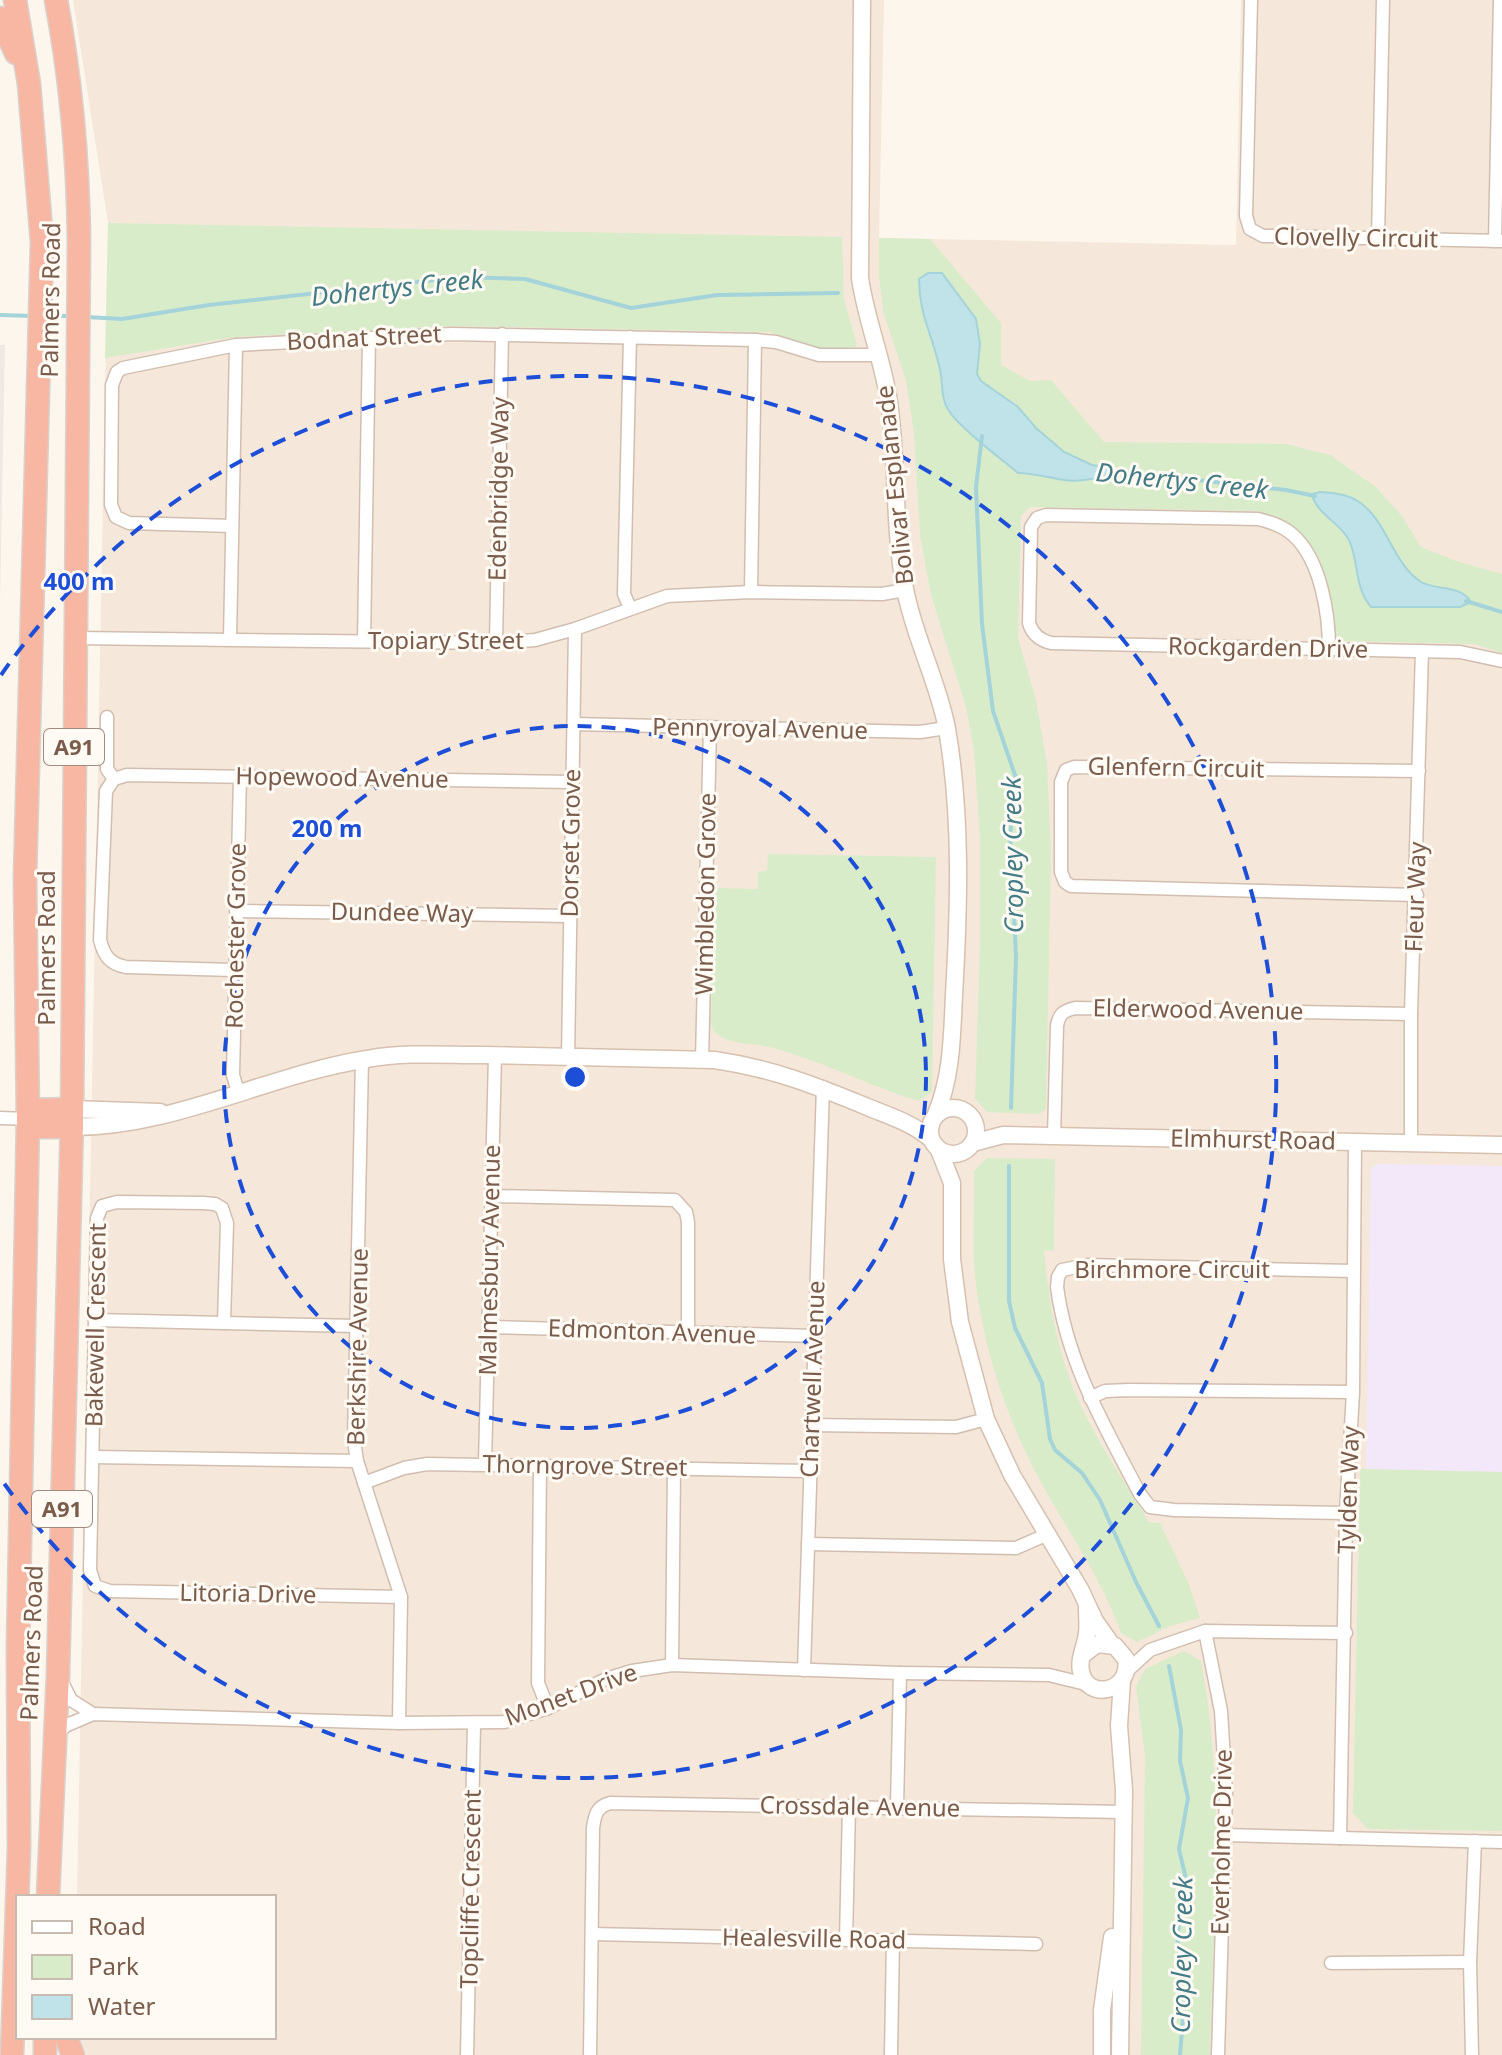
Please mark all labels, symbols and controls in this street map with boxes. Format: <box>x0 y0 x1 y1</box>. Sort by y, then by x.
street label: Clovelly Circuit <box>1274 219 1439 254</box>
street label: Palmers Road <box>32 222 67 378</box>
water label: Dohertys Creek <box>309 260 486 314</box>
street label: Bodnat Street <box>286 316 443 357</box>
street label: Bolivar Esplanade <box>867 384 920 586</box>
street label: Edenbridge Way <box>479 396 516 581</box>
water label: Dohertys Creek <box>1094 453 1271 507</box>
text: 400 m <box>44 564 114 597</box>
street label: Topiary Street <box>368 623 524 656</box>
street label: Rockgarden Drive <box>1168 628 1368 665</box>
street label: Pennyroyal Avenue <box>652 709 868 746</box>
road number: A91 <box>44 729 104 765</box>
street label: Glenfern Circuit <box>1087 748 1265 785</box>
street label: Hopewood Avenue <box>235 758 449 795</box>
street label: Dorset Grove <box>552 768 587 918</box>
water label: Cropley Creek <box>993 775 1031 934</box>
street label: Wimbledon Grove <box>686 792 723 995</box>
text: 200 m <box>292 811 362 844</box>
street label: Fleur Way <box>1396 840 1433 953</box>
street label: Rochester Grove <box>216 843 253 1029</box>
street label: Palmers Road <box>29 870 62 1026</box>
street label: Dundee Way <box>330 894 474 929</box>
street label: Elderwood Avenue <box>1092 990 1304 1027</box>
centre of rings <box>561 1063 589 1091</box>
street label: Elmhurst Road <box>1170 1121 1336 1156</box>
street label: Malmesbury Avenue <box>470 1144 507 1376</box>
street label: Bakewell Crescent <box>76 1222 113 1427</box>
street label: Berkshire Avenue <box>338 1248 375 1446</box>
street label: Birchmore Circuit <box>1074 1252 1270 1285</box>
street label: Chartwell Avenue <box>792 1280 831 1478</box>
street label: Edmonton Avenue <box>547 1310 757 1351</box>
street label: Tylden Way <box>1329 1425 1366 1555</box>
street label: Thorngrove Street <box>482 1446 688 1483</box>
road number: A91 <box>32 1491 92 1527</box>
street label: Palmers Road <box>11 1565 50 1721</box>
street label: Litoria Drive <box>179 1575 317 1610</box>
street label: Monet Drive <box>500 1654 641 1733</box>
street label: Everholme Drive <box>1202 1749 1239 1935</box>
street label: Crossdale Avenue <box>759 1787 961 1824</box>
street label: Topcliffe Crescent <box>451 1789 488 1989</box>
water label: Cropley Creek <box>1162 1875 1200 2034</box>
legend <box>16 1895 276 2039</box>
text: Road <box>88 1909 146 1942</box>
street label: Healesville Road <box>722 1919 906 1956</box>
text: Park <box>88 1949 139 1982</box>
text: Water <box>88 1989 156 2022</box>

